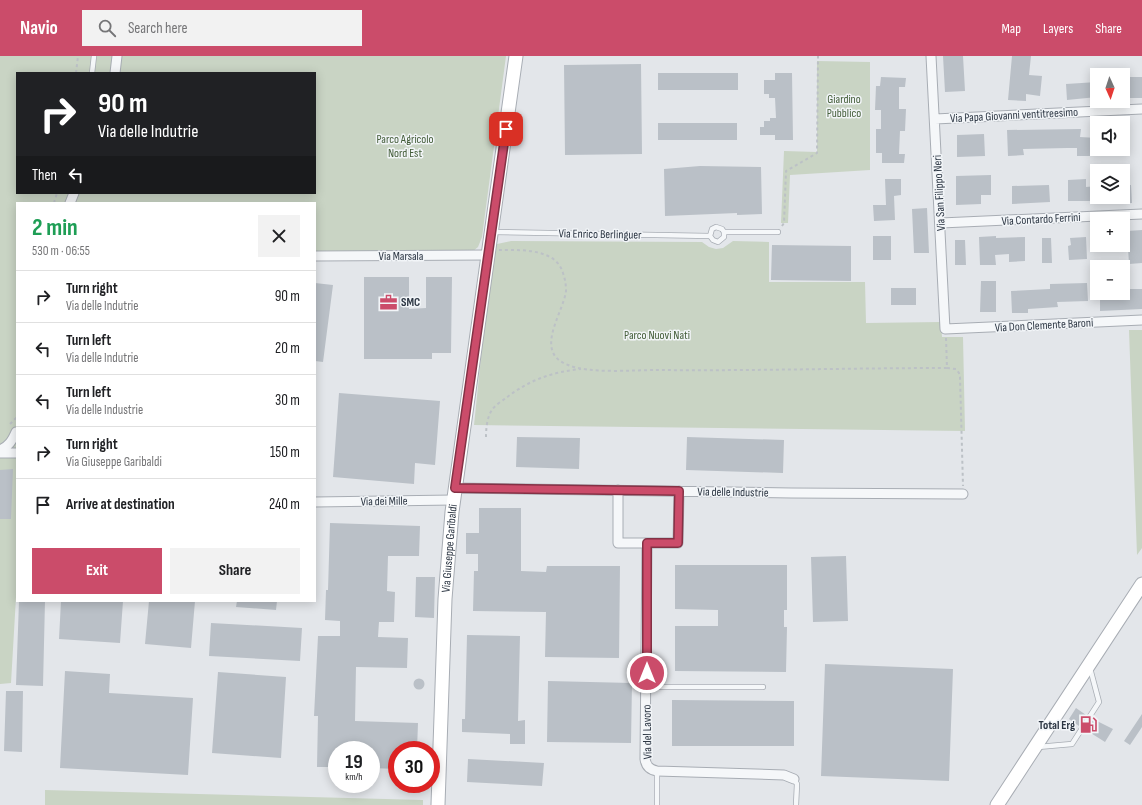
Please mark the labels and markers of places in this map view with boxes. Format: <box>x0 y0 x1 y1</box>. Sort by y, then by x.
pin <box>489 112 523 146</box>
office icon: SMC <box>378 292 398 312</box>
place label: SMC <box>401 295 420 310</box>
fuel station icon: Total Erg <box>1078 715 1098 735</box>
place label: Total Erg <box>1038 718 1075 733</box>

